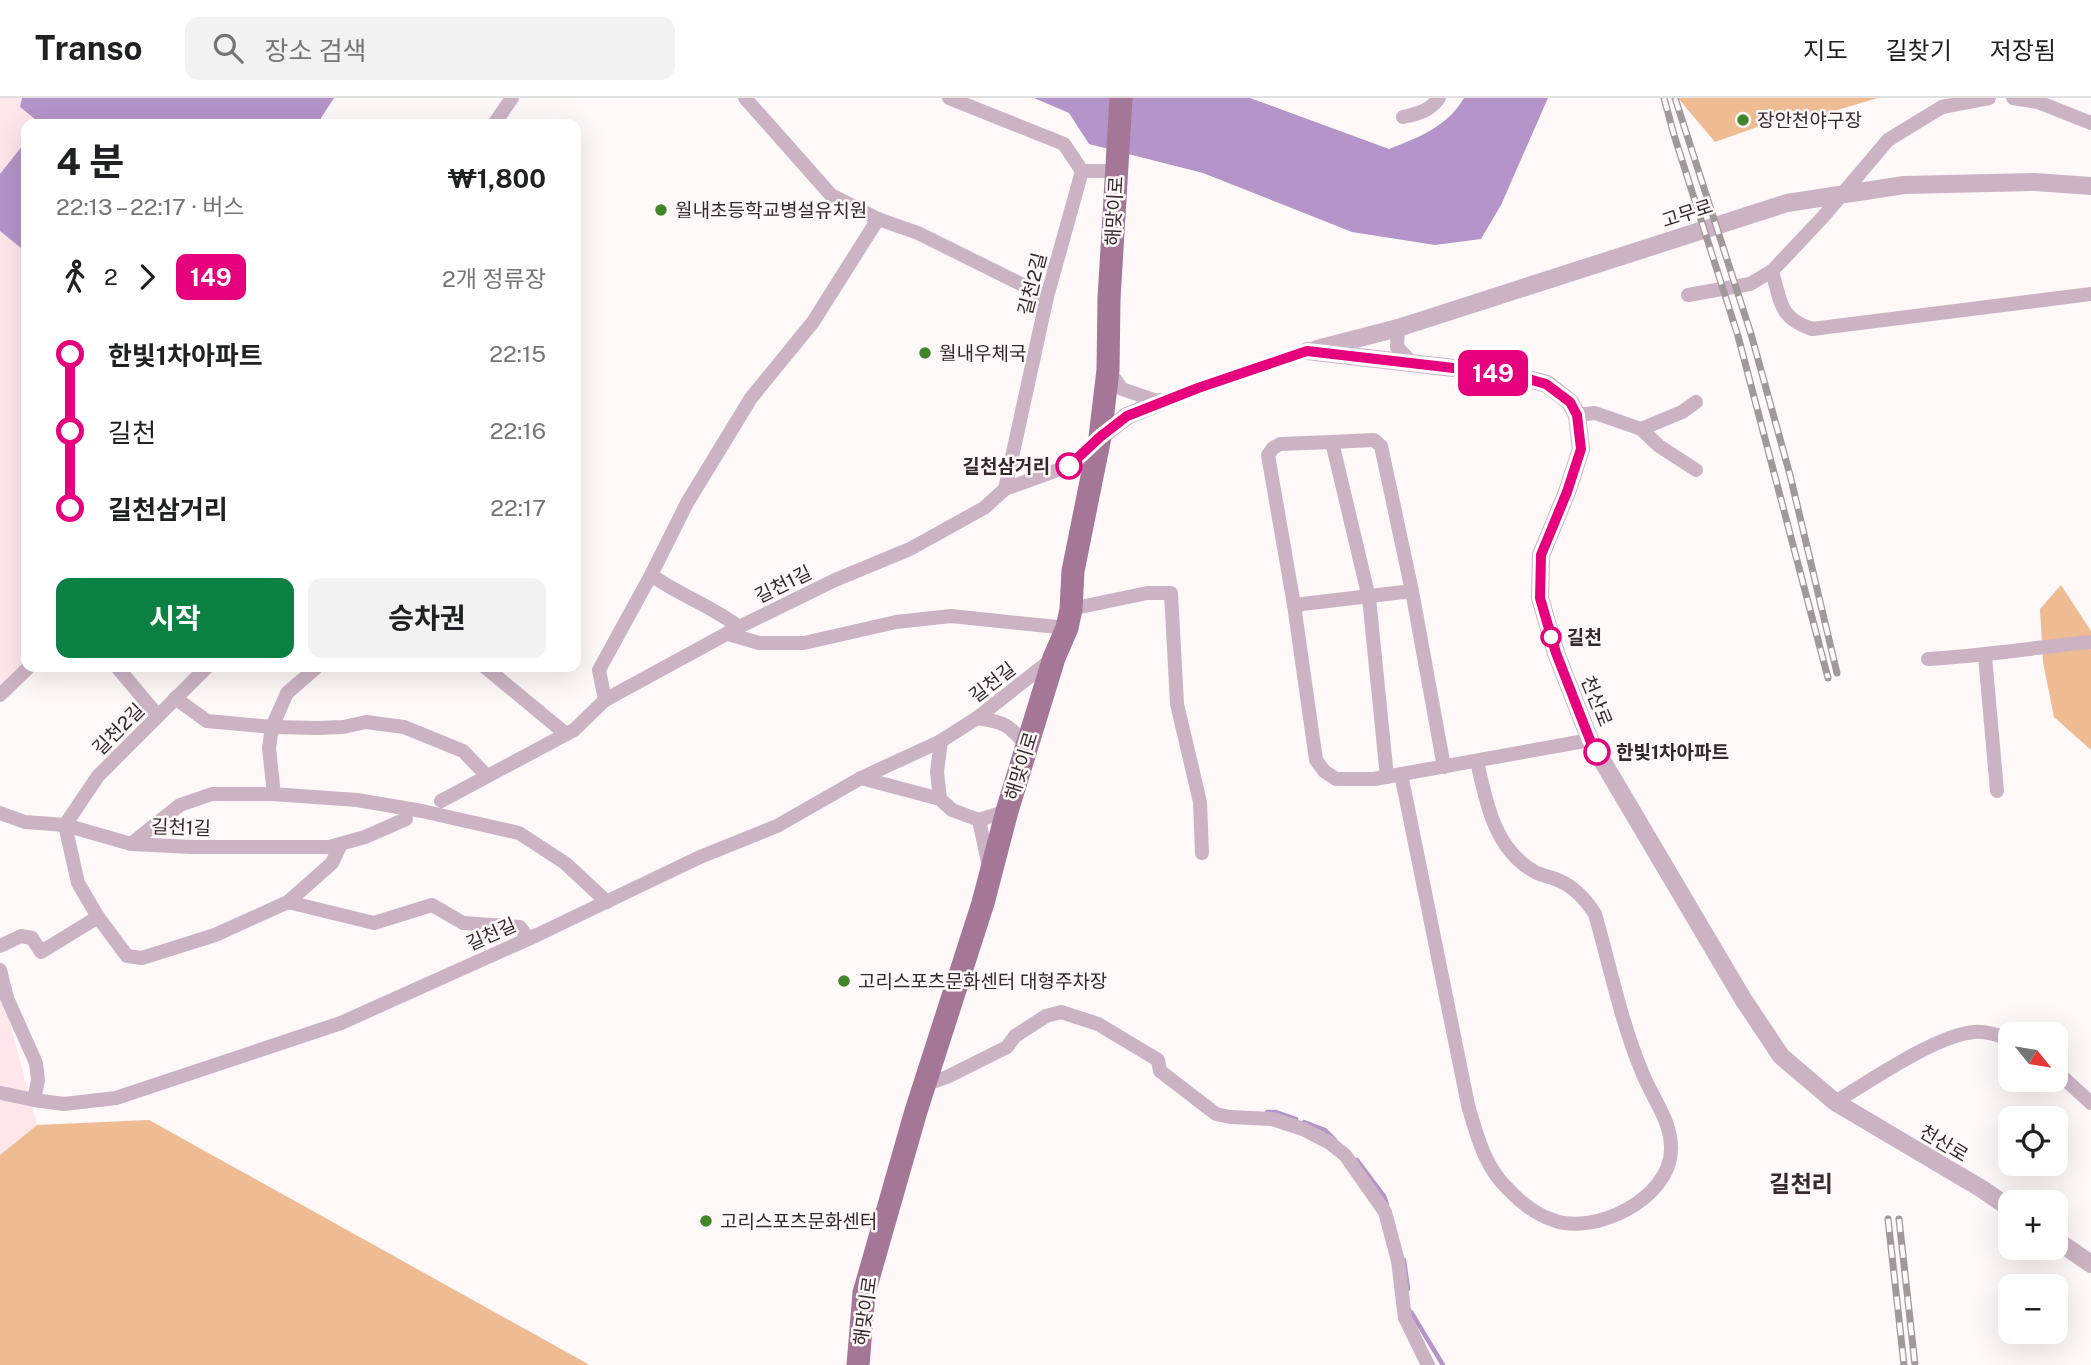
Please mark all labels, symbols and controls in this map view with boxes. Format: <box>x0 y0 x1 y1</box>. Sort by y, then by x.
search box <box>185 17 675 80</box>
text: Transo <box>35 29 143 67</box>
icon: search <box>209 29 247 67</box>
text: 장소 검색 <box>265 35 367 66</box>
text: 지도 <box>1803 36 1848 64</box>
text: 길찾기 <box>1886 36 1952 64</box>
text: 저장됨 <box>1990 36 2056 64</box>
place label: 장안천야구장 <box>1757 109 1862 131</box>
marker: 장안천야구장 <box>1735 112 1751 128</box>
text: 4 분 <box>56 139 124 184</box>
text: ₩1,800 <box>448 163 546 194</box>
street label: 해맞이로 <box>1101 176 1127 246</box>
text: 22:13 – 22:17 · 버스 <box>56 193 244 220</box>
street label: 고무로 <box>1659 194 1715 232</box>
place label: 월내초등학교병설유치원 <box>675 199 867 221</box>
marker: 월내초등학교병설유치원 <box>653 202 669 218</box>
street label: 길천2길 <box>1014 250 1050 318</box>
icon: walk <box>56 258 94 296</box>
icon: forward <box>128 258 166 296</box>
text: 2 <box>104 263 118 290</box>
text: 149 <box>190 263 232 291</box>
text: 2개 정류장 <box>442 265 546 292</box>
text: 한빛1차아파트 <box>108 340 263 371</box>
text: 22:15 <box>489 340 546 367</box>
place label: 월내우체국 <box>939 342 1026 364</box>
marker: 월내우체국 <box>917 345 933 361</box>
line badge: 149 <box>1453 350 1533 396</box>
text: 149 <box>1472 359 1514 387</box>
text: 길천 <box>108 417 156 448</box>
text: 22:16 <box>490 417 546 444</box>
marker: 길천삼거리 <box>1056 453 1082 479</box>
place label: 길천삼거리 <box>963 455 1050 477</box>
text: 길천삼거리 <box>108 494 228 525</box>
text: 22:17 <box>490 494 546 521</box>
street label: 길천1길 <box>751 561 815 607</box>
button: 시작 <box>56 578 294 658</box>
button: 승차권 <box>308 578 546 658</box>
place label: 길천 <box>1567 626 1602 648</box>
marker: 길천 <box>1541 627 1561 647</box>
street label: 길천길 <box>965 657 1019 707</box>
street label: 천산로 <box>1577 673 1617 729</box>
street label: 길천2길 <box>88 699 148 759</box>
street label: 해맞이로 <box>1000 729 1042 803</box>
marker: 한빛1차아파트 <box>1584 739 1610 765</box>
place label: 한빛1차아파트 <box>1616 741 1729 763</box>
street label: 길천1길 <box>151 815 211 839</box>
street label: 길천길 <box>463 913 519 955</box>
place label: 고리스포츠문화센터 대형주차장 <box>858 970 1107 992</box>
marker: 고리스포츠문화센터 대형주차장 <box>836 973 852 989</box>
north arrow <box>1998 1022 2068 1092</box>
map controls <box>1998 1022 2068 1344</box>
button: locate <box>1998 1106 2068 1176</box>
street label: 천산로 <box>1916 1120 1972 1166</box>
district label: 길천리 <box>1769 1170 1833 1197</box>
button: + <box>1998 1190 2068 1260</box>
place label: 고리스포츠문화센터 <box>720 1210 877 1232</box>
marker: 고리스포츠문화센터 <box>698 1213 714 1229</box>
button: − <box>1998 1274 2068 1344</box>
street label: 해맞이로 <box>849 1275 881 1347</box>

